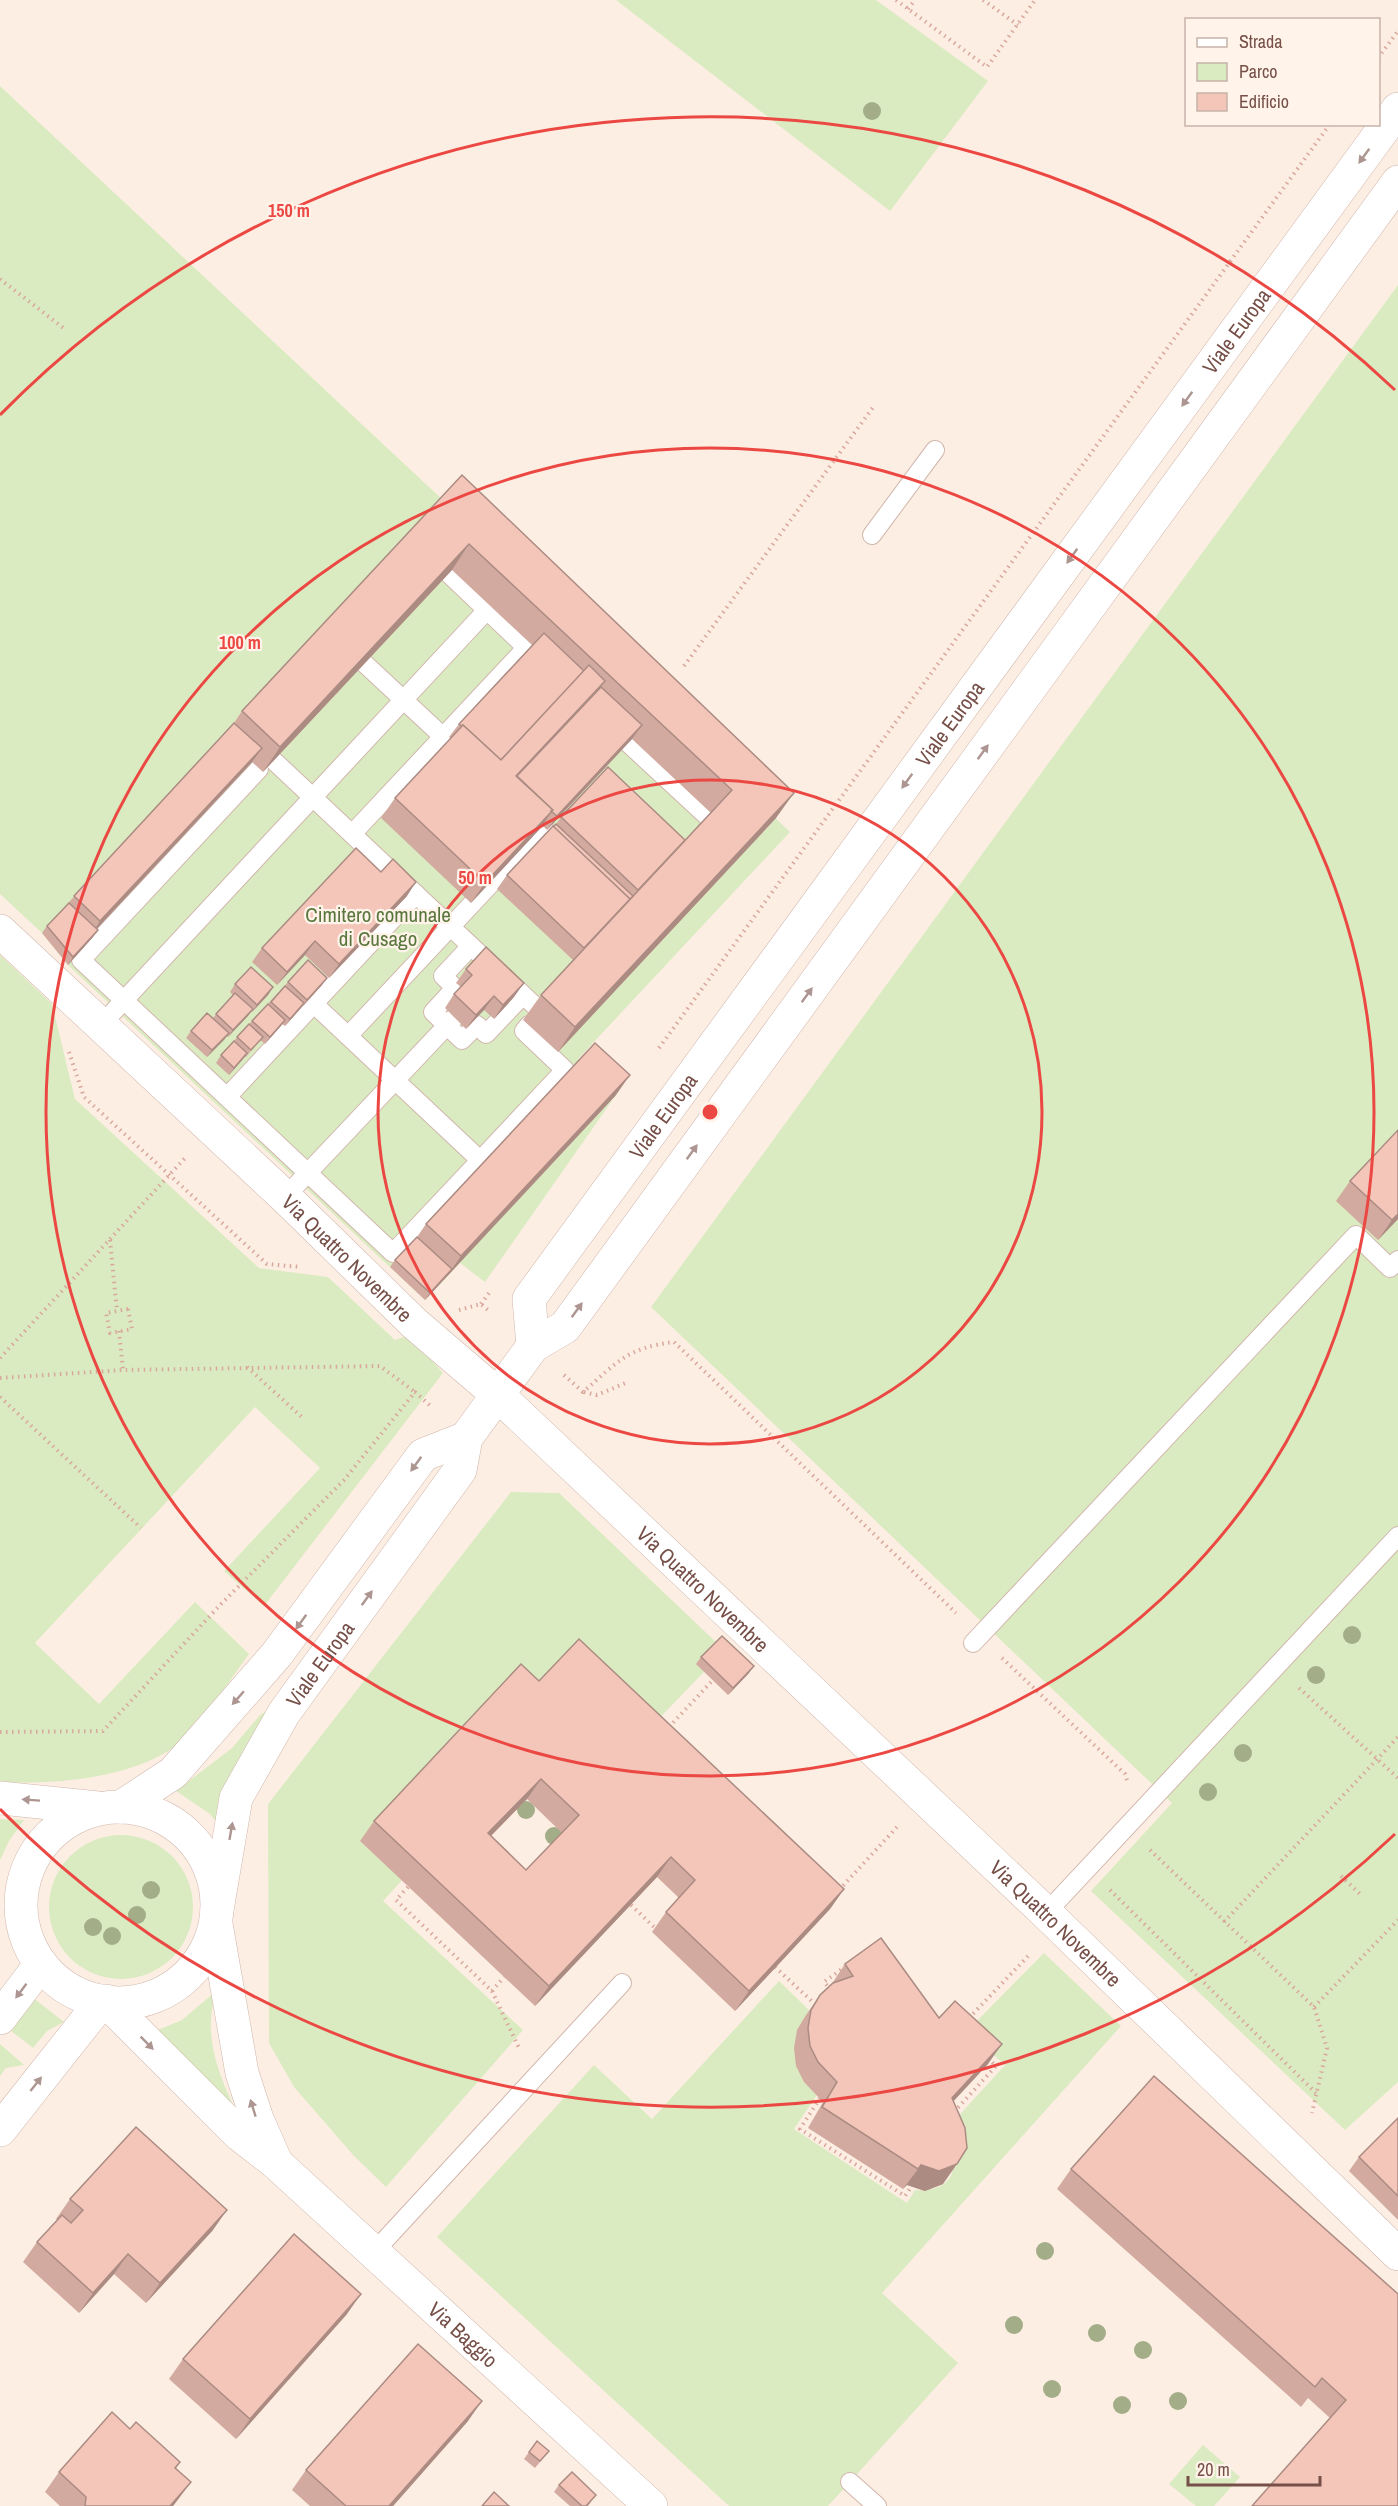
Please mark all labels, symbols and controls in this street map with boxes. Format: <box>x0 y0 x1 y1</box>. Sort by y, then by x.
legend <box>1185 18 1380 126</box>
text: Strada <box>1239 29 1283 54</box>
text: Parco <box>1239 59 1278 84</box>
text: Edificio <box>1239 89 1289 114</box>
one-way arrow <box>1358 149 1370 164</box>
text: 150 m <box>268 198 310 223</box>
street label: Viale Europa <box>1195 282 1277 379</box>
one-way arrow <box>1181 391 1193 406</box>
one-way arrow <box>1066 549 1078 564</box>
text: 100 m <box>219 630 261 655</box>
street label: Viale Europa <box>908 674 991 772</box>
one-way arrow <box>977 745 989 760</box>
one-way arrow <box>901 773 913 789</box>
text: 50 m <box>458 865 492 890</box>
park label: Cimitero comunale di Cusago <box>305 900 451 953</box>
one-way arrow <box>801 987 813 1003</box>
street label: Viale Europa <box>622 1067 704 1164</box>
centre of rings <box>700 1102 720 1122</box>
one-way arrow <box>686 1145 698 1161</box>
street label: Via Quattro Novembre <box>276 1187 419 1328</box>
one-way arrow <box>571 1303 583 1318</box>
one-way arrow <box>410 1457 422 1472</box>
street label: Via Quattro Novembre <box>631 1519 776 1658</box>
one-way arrow <box>361 1590 373 1606</box>
one-way arrow <box>295 1614 307 1629</box>
street label: Viale Europa <box>279 1615 361 1713</box>
one-way arrow <box>232 1690 245 1705</box>
one-way arrow <box>21 1796 40 1805</box>
one-way arrow <box>227 1822 236 1841</box>
street label: Via Quattro Novembre <box>984 1853 1128 1993</box>
one-way arrow <box>14 1983 27 1999</box>
one-way arrow <box>140 2035 154 2049</box>
one-way arrow <box>29 2076 41 2091</box>
one-way arrow <box>248 2099 257 2117</box>
street label: Via Baggio <box>422 2295 504 2374</box>
scale bar <box>1188 2449 1320 2487</box>
text: 20 m <box>1197 2457 1230 2482</box>

